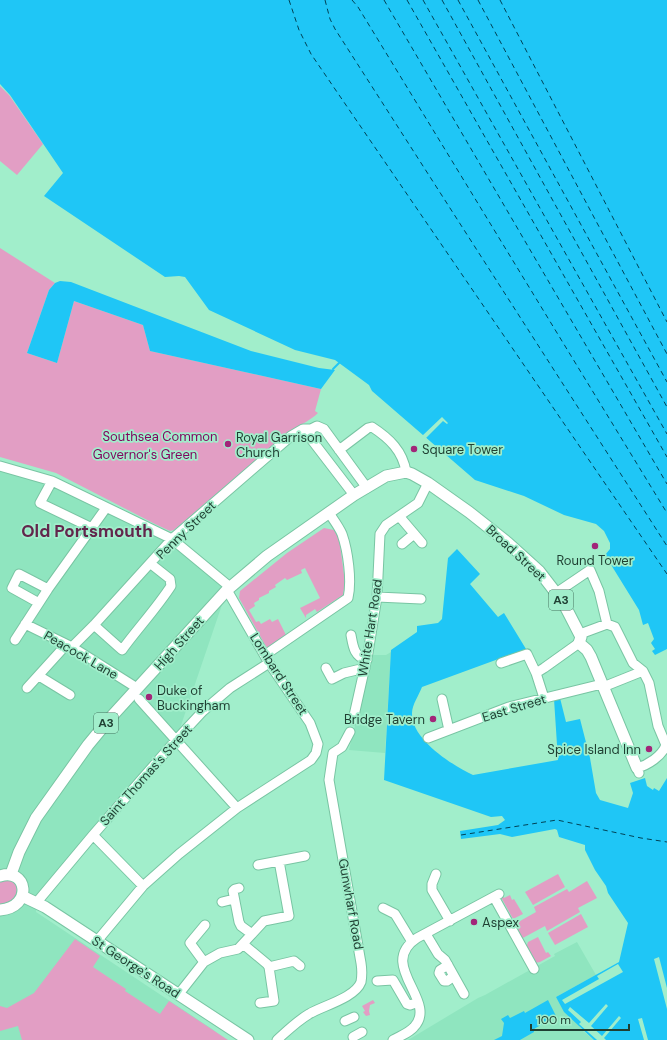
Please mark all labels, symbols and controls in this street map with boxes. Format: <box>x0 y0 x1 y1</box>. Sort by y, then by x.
park label: Southsea Common <box>102 428 218 445</box>
place label: Royal Garrison Church <box>236 429 322 461</box>
marker: Royal Garrison Church <box>223 439 233 449</box>
place label: Square Tower <box>422 441 503 458</box>
marker: Square Tower <box>409 444 419 454</box>
park label: Governor's Green <box>93 446 197 463</box>
street label: Penny Street <box>152 497 220 563</box>
district label: Old Portsmouth <box>21 520 153 542</box>
street label: Broad Street <box>483 521 549 585</box>
marker: Round Tower <box>590 541 600 551</box>
place label: Round Tower <box>556 552 634 569</box>
street label: White Hart Road <box>354 578 386 678</box>
road number: A3 <box>549 590 573 610</box>
street label: High Street <box>150 612 208 674</box>
street label: Peacock Lane <box>41 627 121 683</box>
street label: Lombard Street <box>246 630 312 718</box>
place label: Duke of Buckingham <box>157 682 230 714</box>
street label: East Street <box>480 690 548 726</box>
marker: Duke of Buckingham <box>144 692 154 702</box>
place label: Bridge Tavern <box>344 711 425 728</box>
road number: A3 <box>94 713 118 733</box>
marker: Bridge Tavern <box>428 714 438 724</box>
street label: Saint Thomas's Street <box>96 721 196 829</box>
place label: Spice Island Inn <box>547 741 641 758</box>
marker: Spice Island Inn <box>644 744 654 754</box>
street label: Gunwharf Road <box>335 857 367 951</box>
place label: Aspex <box>482 914 519 931</box>
marker: Aspex <box>469 917 479 927</box>
street label: St George's Road <box>89 932 183 1002</box>
scale bar <box>531 1006 629 1032</box>
text: 100 m <box>537 1012 571 1028</box>

